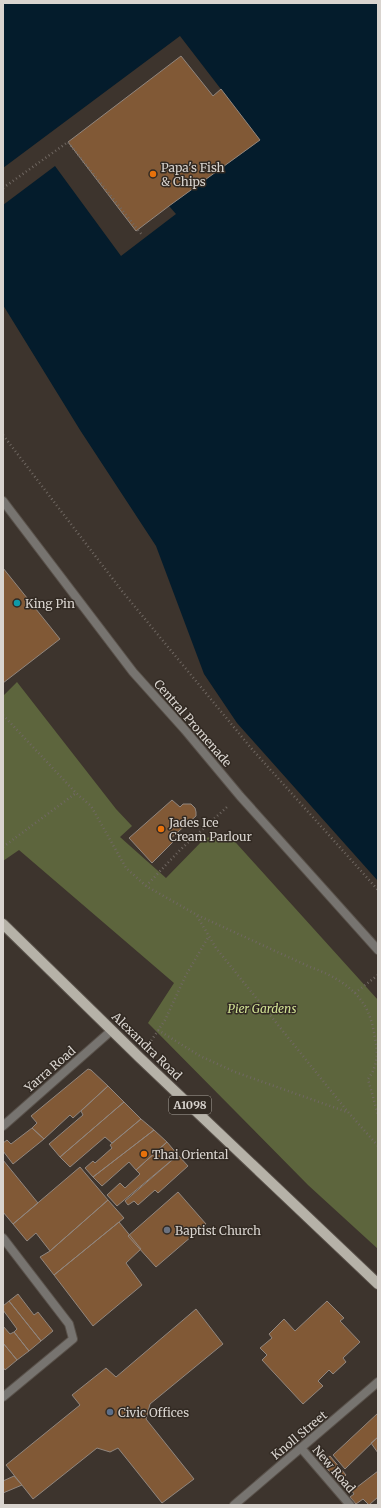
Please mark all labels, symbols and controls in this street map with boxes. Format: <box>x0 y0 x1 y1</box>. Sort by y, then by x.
place label: Papa's Fish & Chips <box>161 160 225 189</box>
marker: Papa's Fish & Chips <box>148 169 158 179</box>
place label: King Pin <box>25 596 75 611</box>
marker: King Pin <box>12 598 22 608</box>
street label: Central Promenade <box>151 676 235 770</box>
place label: Jades Ice Cream Parlour <box>168 815 252 844</box>
marker: Jades Ice Cream Parlour <box>156 824 166 834</box>
park label: Pier Gardens <box>228 1001 296 1016</box>
street label: Alexandra Road <box>108 1008 185 1083</box>
street label: Yarra Road <box>21 1043 79 1096</box>
road number: A1098 <box>169 1096 211 1114</box>
place label: Thai Oriental <box>152 1147 229 1162</box>
marker: Thai Oriental <box>139 1149 149 1159</box>
place label: Baptist Church <box>175 1223 261 1238</box>
marker: Baptist Church <box>162 1225 172 1235</box>
place label: Civic Offices <box>118 1405 189 1420</box>
marker: Civic Offices <box>105 1407 115 1417</box>
street label: Knoll Street <box>268 1407 330 1463</box>
street label: New Road <box>309 1442 359 1496</box>

